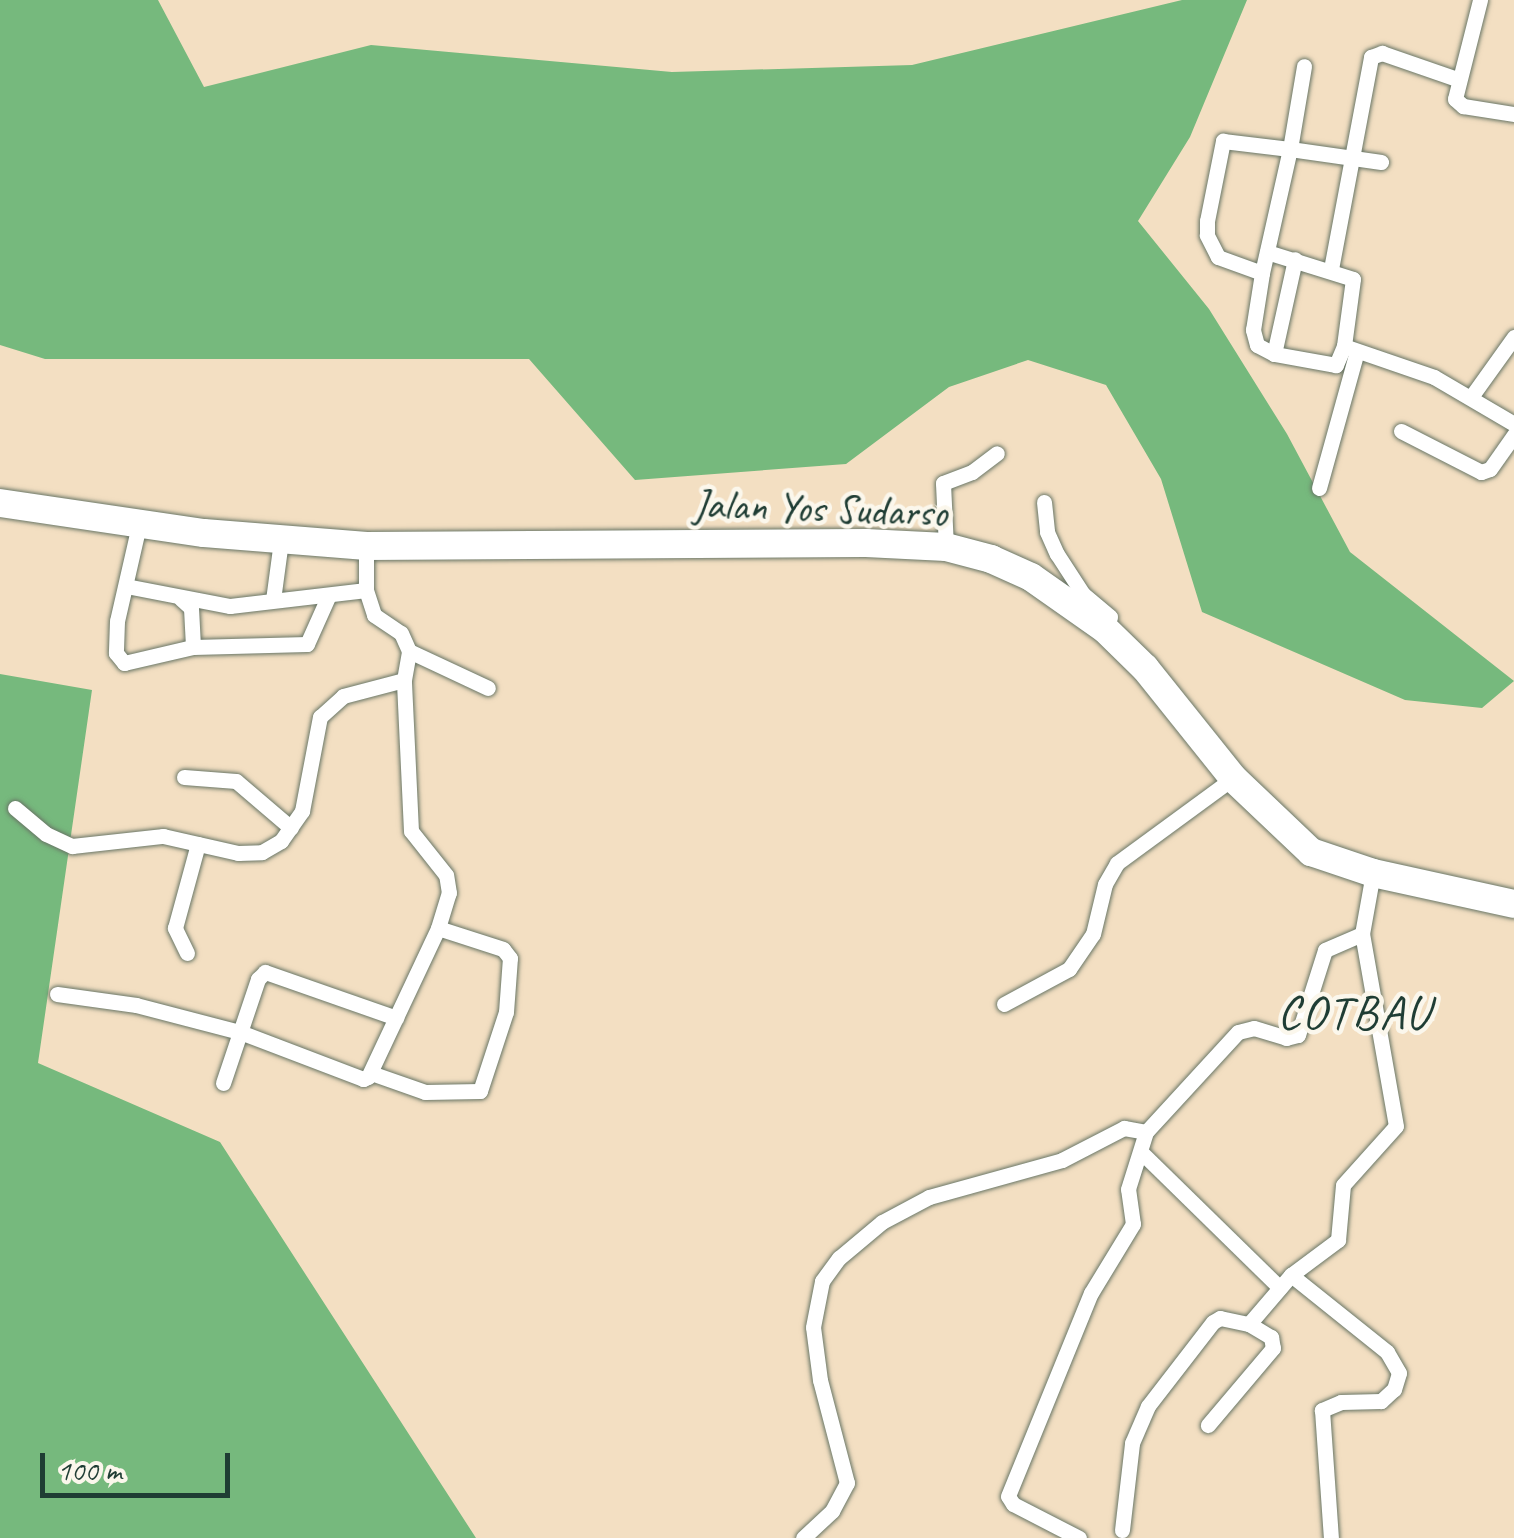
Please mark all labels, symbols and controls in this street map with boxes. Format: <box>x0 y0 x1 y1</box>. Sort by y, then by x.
street label: Jalan Yos Sudarso <box>692 479 948 539</box>
district label: COTBAU <box>1278 984 1430 1042</box>
scale bar <box>45 1433 235 1495</box>
text: 100 m <box>57 1451 122 1489</box>

